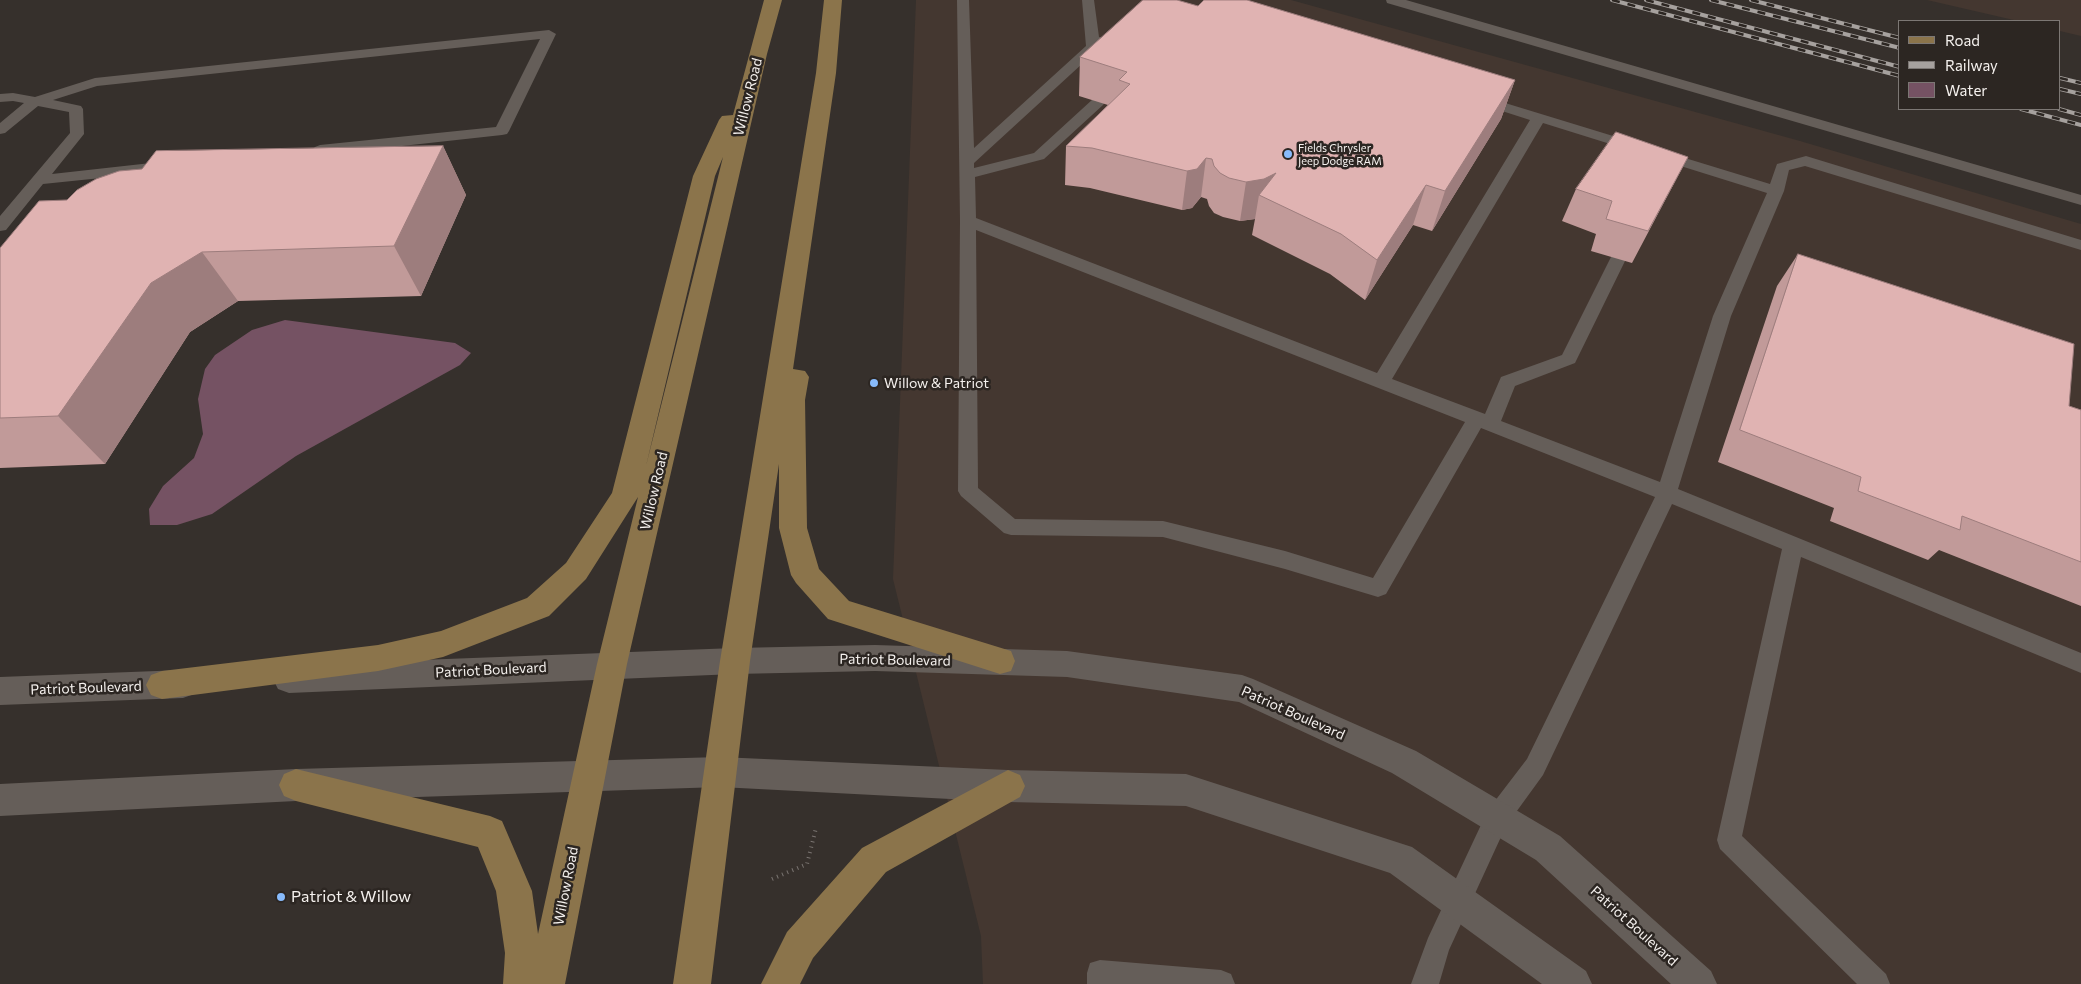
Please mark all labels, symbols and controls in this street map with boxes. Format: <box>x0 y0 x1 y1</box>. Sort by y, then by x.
legend <box>1898 20 2061 110</box>
text: Road <box>1945 31 1980 49</box>
street label: Willow Road <box>730 56 766 138</box>
text: Railway <box>1945 56 1998 74</box>
text: Water <box>1945 81 1987 99</box>
place label: Fields Chrysler Jeep Dodge RAM <box>1298 141 1382 167</box>
marker: Fields Chrysler Jeep Dodge RAM <box>1282 148 1294 160</box>
place label: Willow & Patriot <box>884 375 989 391</box>
marker: Willow & Patriot <box>868 377 880 389</box>
street label: Willow Road <box>637 450 671 532</box>
street label: Patriot Boulevard <box>839 651 951 669</box>
street label: Patriot Boulevard <box>435 659 547 681</box>
street label: Patriot Boulevard <box>30 678 142 698</box>
street label: Patriot Boulevard <box>1239 683 1347 743</box>
street label: Willow Road <box>550 845 582 927</box>
street label: Patriot Boulevard <box>1587 882 1681 970</box>
place label: Patriot & Willow <box>291 887 411 907</box>
marker: Patriot & Willow <box>275 891 287 903</box>

